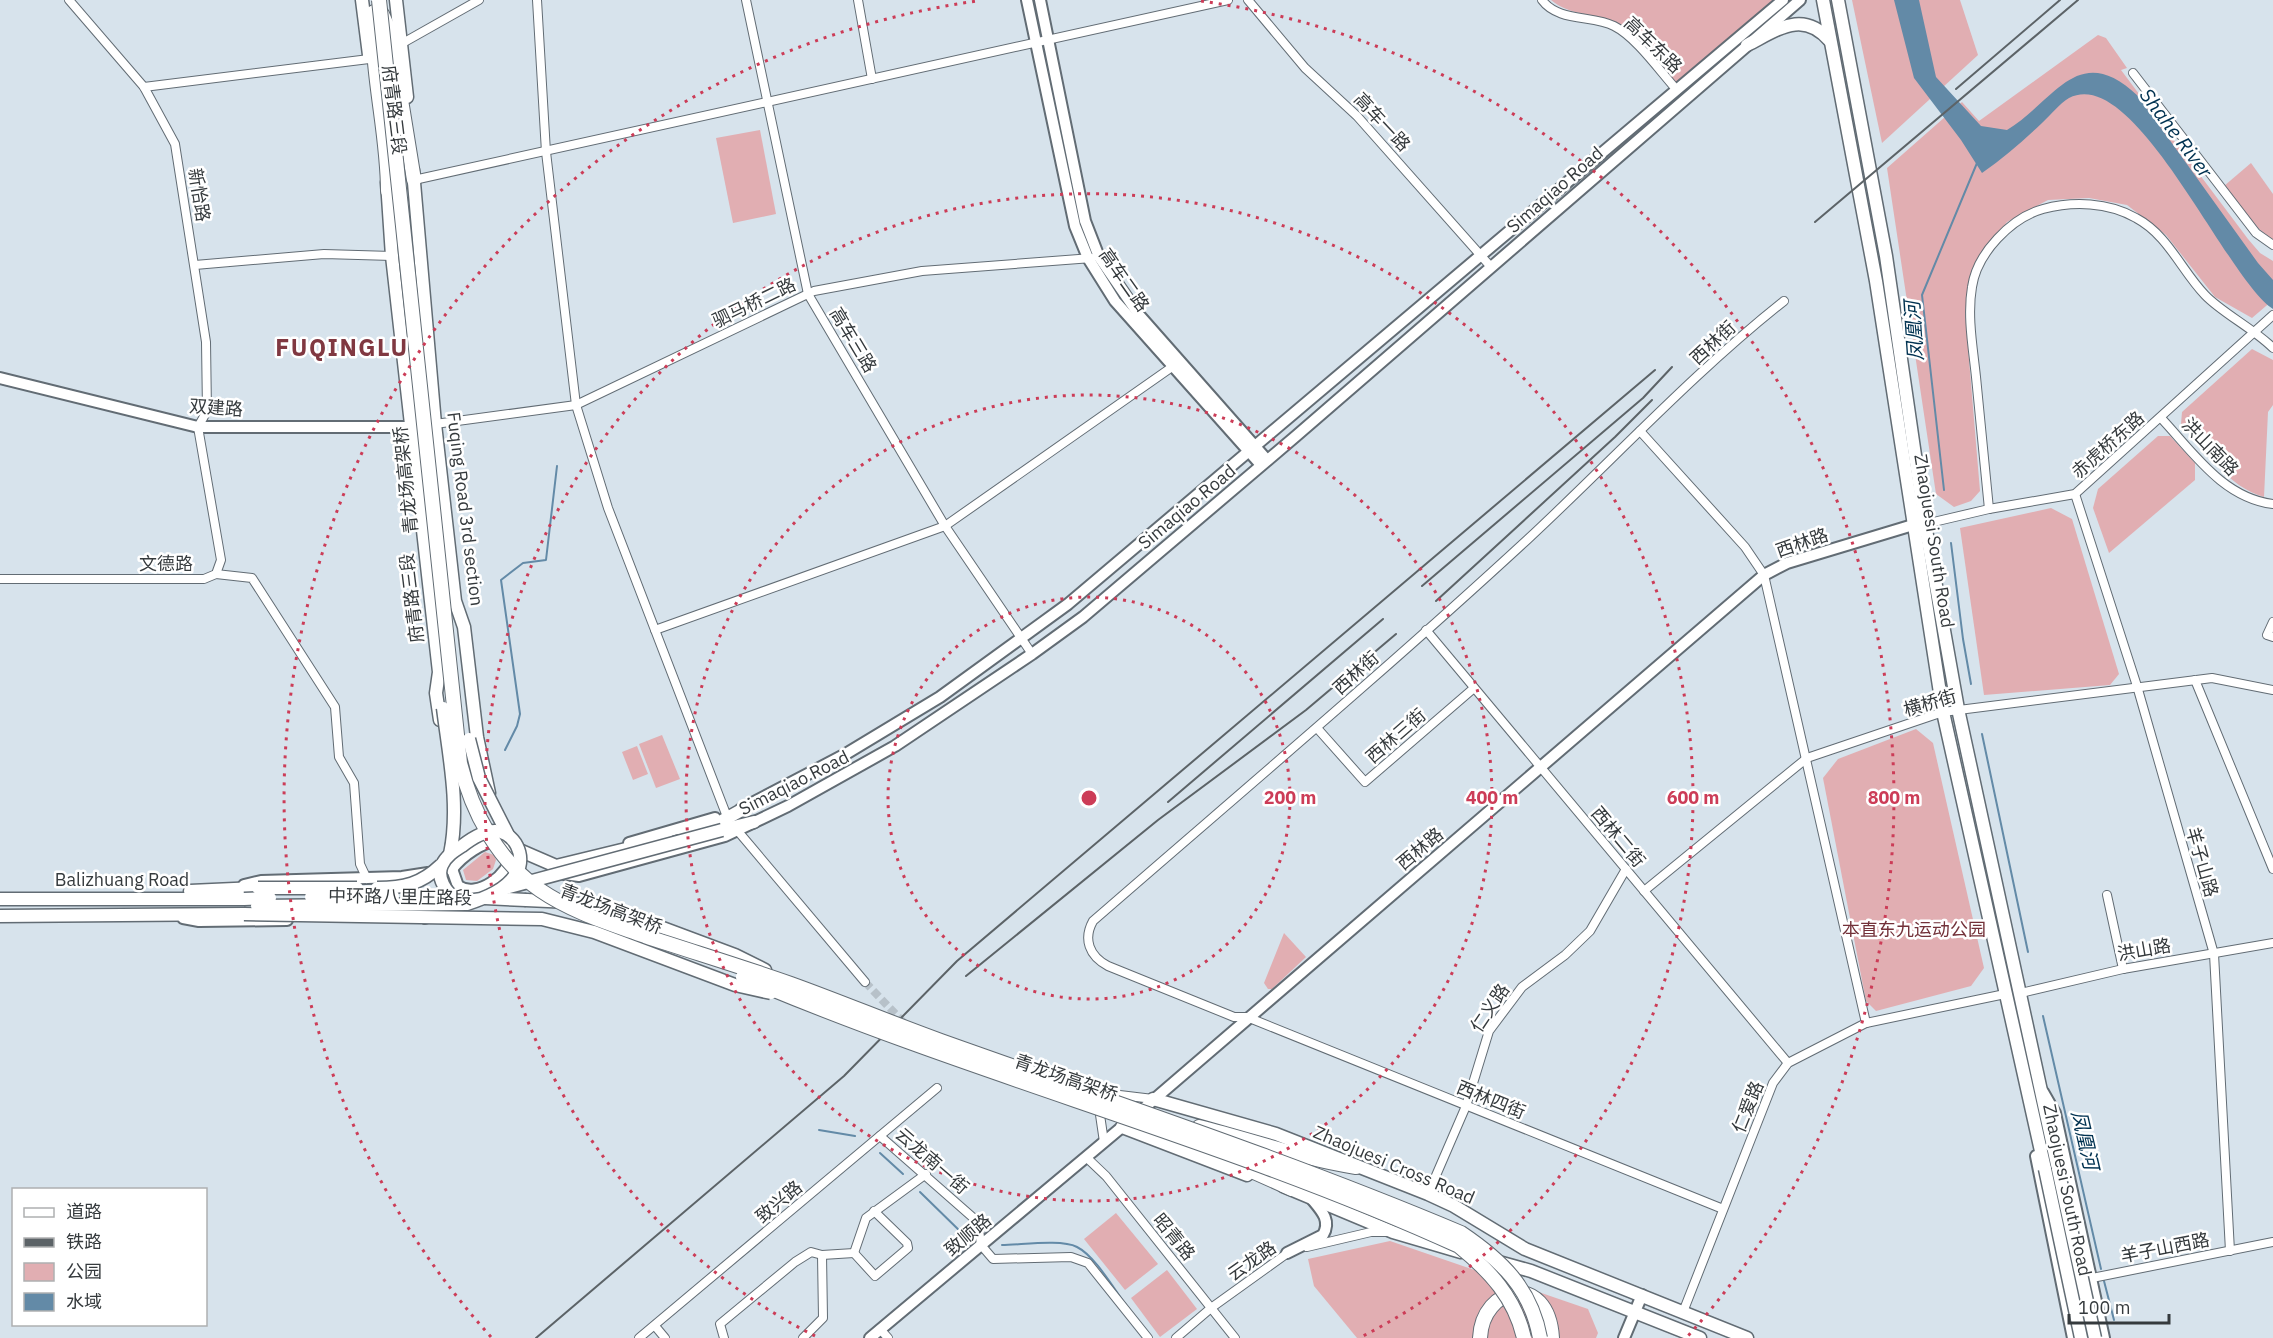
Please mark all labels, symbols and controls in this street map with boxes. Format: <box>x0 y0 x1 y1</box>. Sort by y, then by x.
street label: 高车东路 <box>1619 11 1687 78</box>
street label: 府青路三段 <box>378 64 411 156</box>
water label: Shahe River <box>2134 82 2219 184</box>
street label: 高车一路 <box>1349 87 1415 156</box>
street label: Simaqiao Road <box>1502 141 1608 238</box>
street label: 新怡路 <box>184 166 215 223</box>
street label: 高车二路 <box>1094 244 1154 316</box>
street label: 驷马桥二路 <box>708 272 799 333</box>
water label: 凤凰河 <box>1898 296 1929 362</box>
street label: 高车三路 <box>825 303 882 377</box>
street label: 西林街 <box>1685 316 1740 369</box>
district label: FUQINGLU <box>275 331 409 363</box>
street label: 双建路 <box>188 394 244 421</box>
street label: 赤虎桥东路 <box>2067 406 2149 483</box>
street label: Fuqing Road 3rd section <box>442 411 489 607</box>
street label: 洪山南路 <box>2177 413 2244 481</box>
street label: 青龙场高架桥 <box>388 425 423 535</box>
street label: Zhaojuesi South Road <box>1909 452 1960 629</box>
street label: Simaqiao Road <box>1133 459 1240 554</box>
street label: 西林路 <box>1773 523 1831 562</box>
street label: 文德路 <box>139 552 193 575</box>
street label: 府青路三段 <box>395 552 428 644</box>
street label: 西林街 <box>1328 646 1383 699</box>
street label: 横桥街 <box>1901 684 1959 721</box>
street label: 西林三街 <box>1361 703 1430 768</box>
street label: Simaqiao Road <box>735 745 853 820</box>
text: 200 m <box>1264 786 1316 809</box>
text: 400 m <box>1466 786 1518 809</box>
text: 600 m <box>1667 786 1719 809</box>
text: 800 m <box>1868 786 1920 809</box>
centre of rings <box>1079 788 1099 808</box>
street label: 西林二街 <box>1586 802 1650 872</box>
street label: 西林路 <box>1392 822 1448 875</box>
street label: 羊子山路 <box>2182 824 2223 900</box>
street label: Balizhuang Road <box>55 868 189 891</box>
street label: 青龙场高架桥 <box>557 878 666 939</box>
street label: 中环路八里庄路段 <box>328 884 472 909</box>
park label: 本直东九运动公园 <box>1842 918 1986 941</box>
street label: 洪山路 <box>2115 933 2172 966</box>
street label: 仁义路 <box>1465 979 1514 1037</box>
street label: 青龙场高架桥 <box>1011 1049 1121 1106</box>
street label: 西林四街 <box>1454 1075 1529 1124</box>
street label: 仁爱路 <box>1727 1077 1768 1136</box>
street label: Zhaojuesi South Road <box>2038 1102 2097 1278</box>
water label: 凤凰河 <box>2066 1108 2106 1176</box>
street label: Zhaojuesi Cross Road <box>1310 1120 1478 1209</box>
street label: 云龙南一街 <box>891 1122 974 1199</box>
street label: 致兴路 <box>751 1175 807 1228</box>
legend <box>12 1188 207 1326</box>
text: 道路 <box>66 1200 102 1223</box>
street label: 致顺路 <box>940 1208 996 1261</box>
street label: 昭青路 <box>1148 1208 1200 1265</box>
street label: 羊子山西路 <box>2119 1228 2211 1267</box>
text: 铁路 <box>66 1230 102 1253</box>
street label: 云龙路 <box>1223 1236 1280 1285</box>
text: 公园 <box>66 1260 102 1283</box>
scale bar <box>2069 1287 2170 1325</box>
text: 水域 <box>66 1290 102 1313</box>
text: 100 m <box>2078 1296 2130 1319</box>

